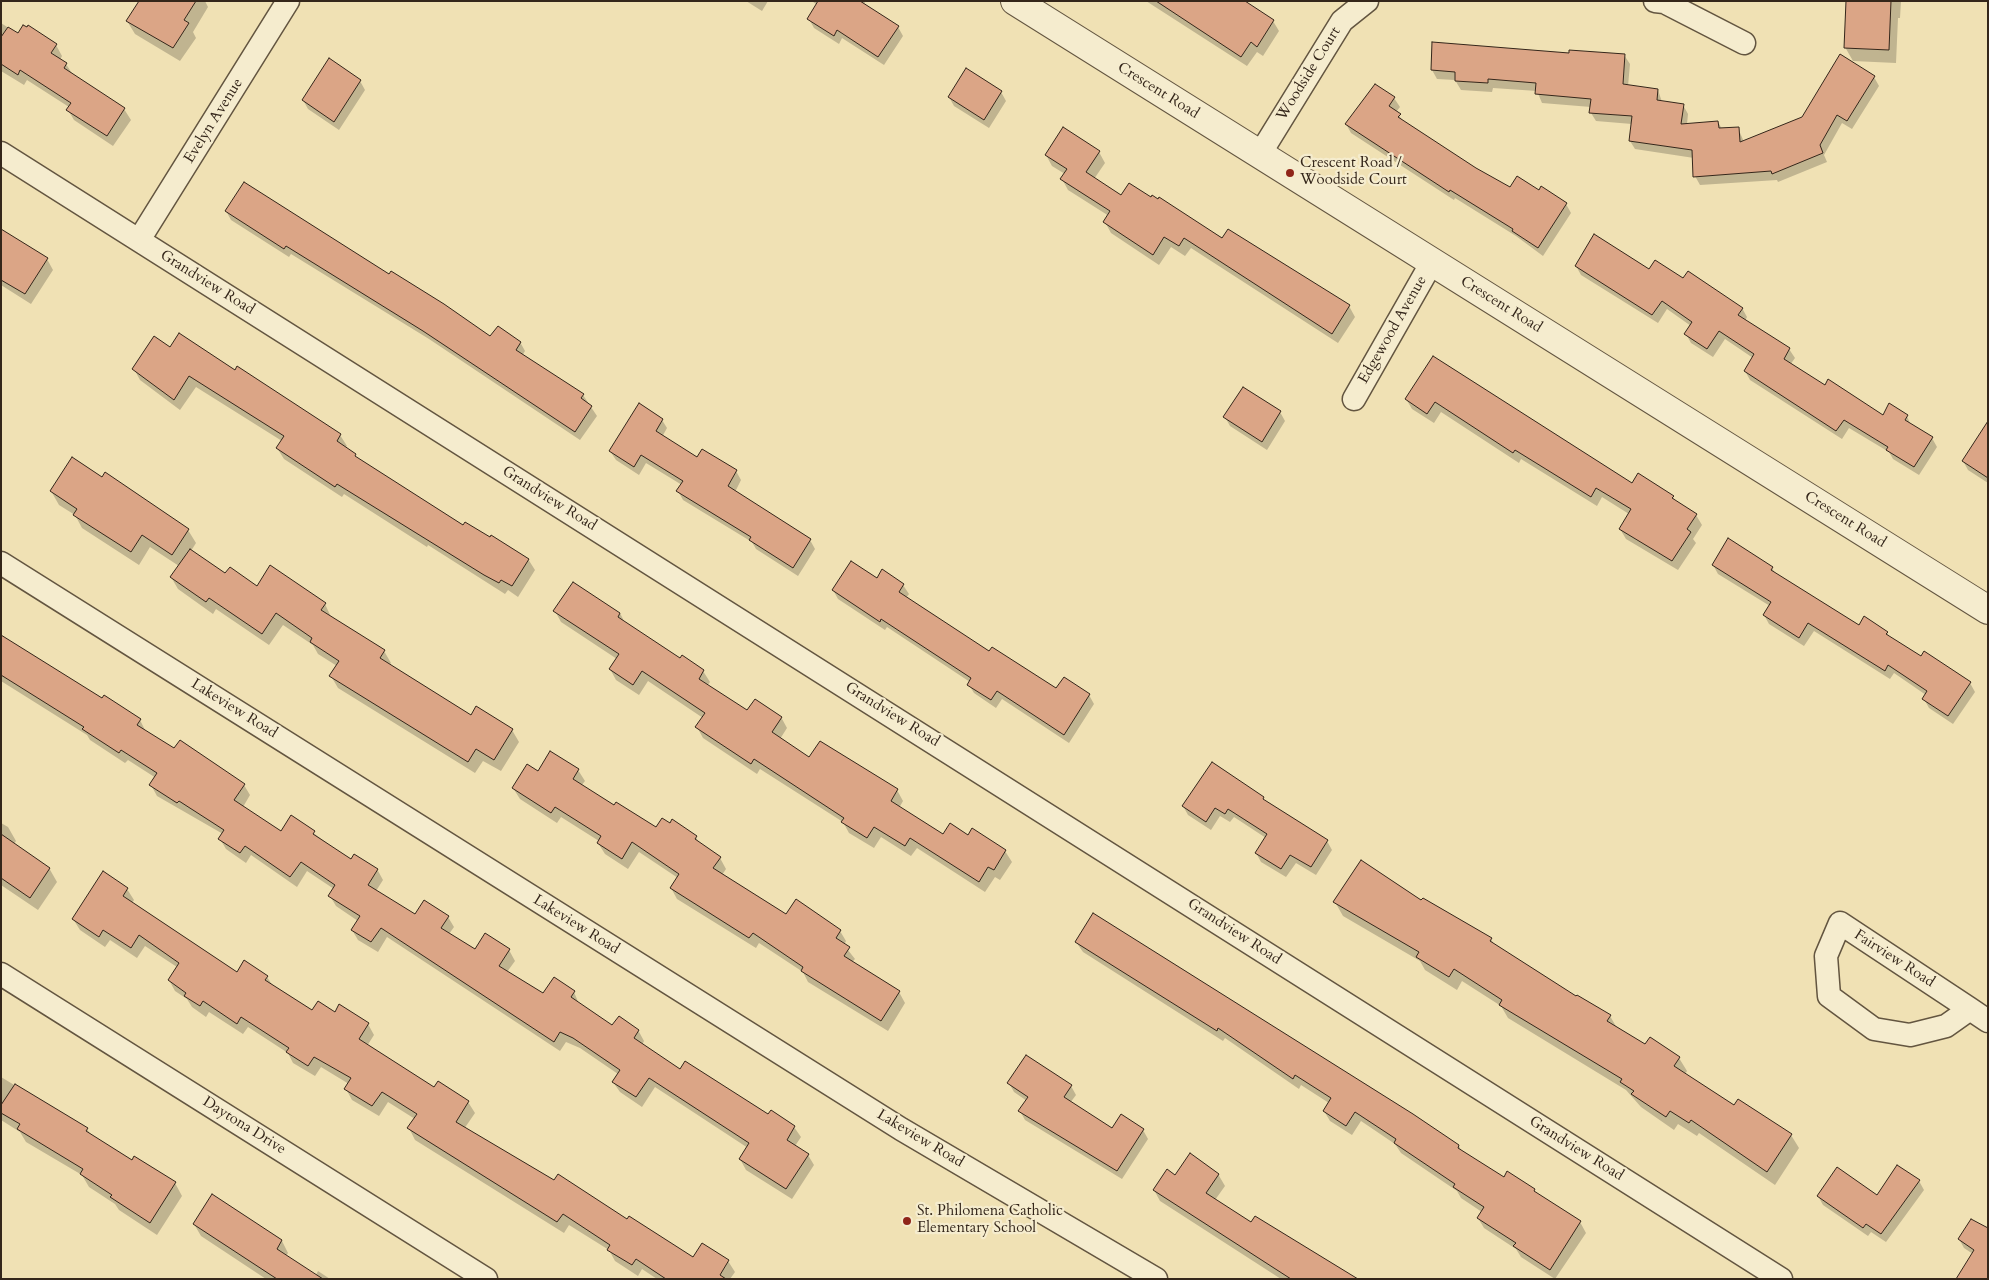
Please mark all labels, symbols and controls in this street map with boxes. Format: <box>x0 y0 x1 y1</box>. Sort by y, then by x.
street label: Woodside Court <box>1273 24 1345 124</box>
street label: Crescent Road <box>1114 59 1202 123</box>
street label: Evelyn Avenue <box>181 75 247 167</box>
place label: Crescent Road / Woodside Court <box>1300 155 1407 190</box>
marker: Crescent Road / Woodside Court <box>1284 167 1296 179</box>
street label: Grandview Road <box>156 247 258 319</box>
street label: Edgewood Avenue <box>1355 273 1431 387</box>
street label: Crescent Road <box>1457 273 1545 337</box>
street label: Grandview Road <box>498 463 600 535</box>
street label: Crescent Road <box>1801 488 1889 552</box>
street label: Lakeview Road <box>188 675 280 743</box>
street label: Grandview Road <box>841 679 943 751</box>
street label: Lakeview Road <box>530 891 622 959</box>
street label: Grandview Road <box>1184 895 1284 969</box>
street label: Fairview Road <box>1850 926 1938 992</box>
street label: Daytona Drive <box>199 1093 289 1159</box>
street label: Lakeview Road <box>873 1106 967 1172</box>
street label: Grandview Road <box>1525 1113 1627 1185</box>
place label: St. Philomena Catholic Elementary School <box>917 1203 1063 1238</box>
marker: St. Philomena Catholic Elementary School <box>901 1215 913 1227</box>

